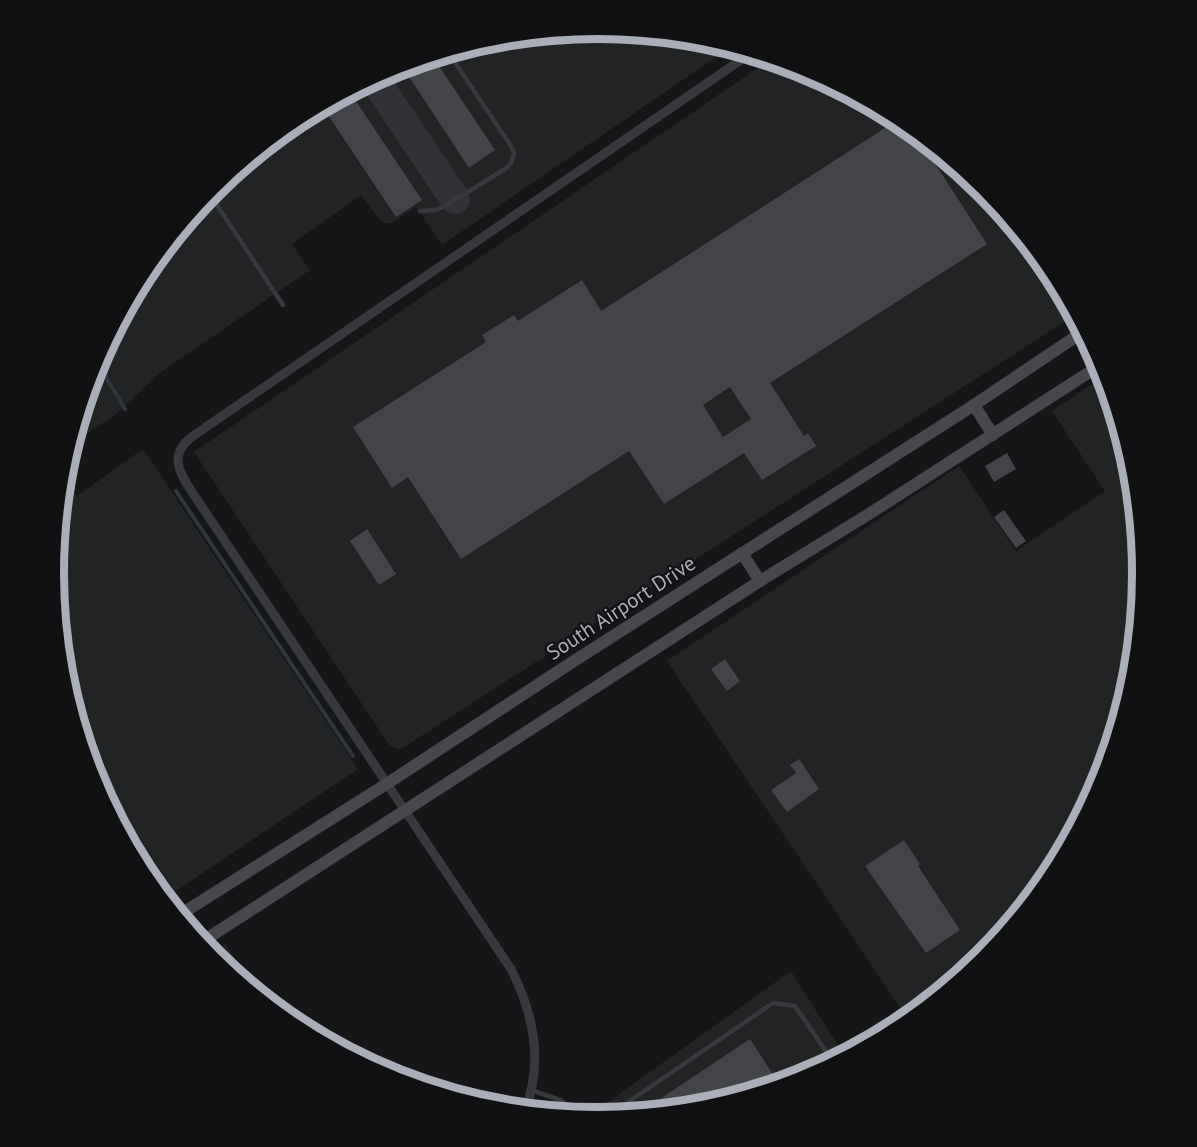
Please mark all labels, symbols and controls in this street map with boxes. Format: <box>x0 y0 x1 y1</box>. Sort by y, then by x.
street label: South Airport Drive <box>541 549 700 666</box>

